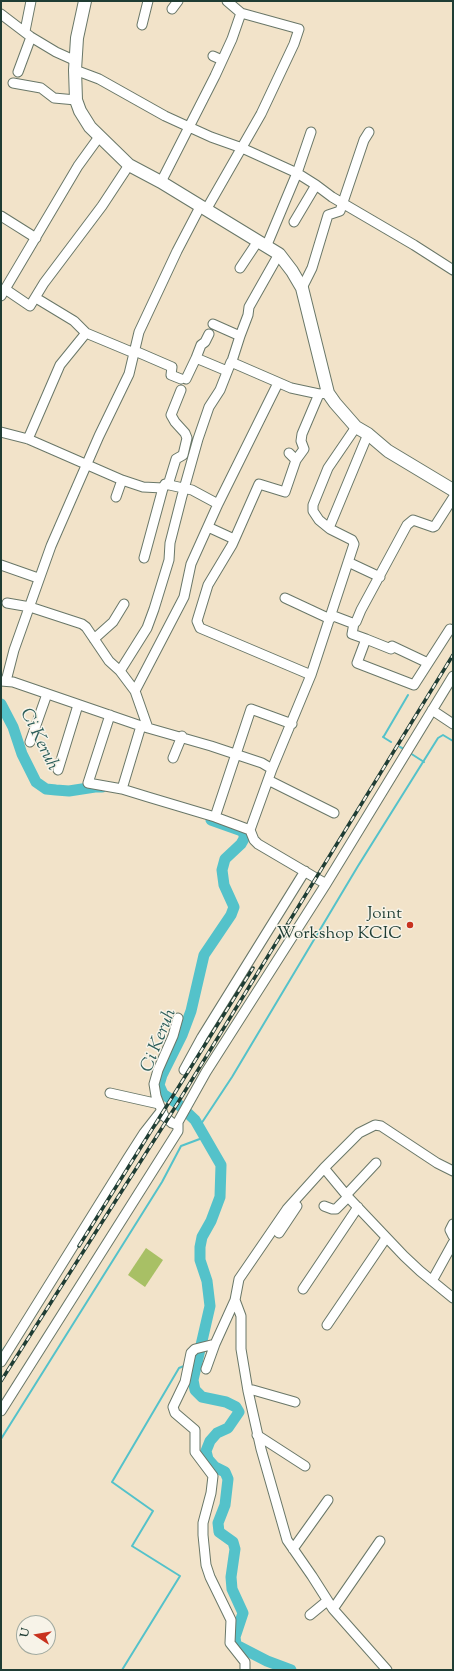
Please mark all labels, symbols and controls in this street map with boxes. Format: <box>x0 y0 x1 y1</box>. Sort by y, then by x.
water label: Ci Keruh <box>14 705 62 775</box>
place label: Joint Workshop KCIC <box>277 905 402 945</box>
marker: Joint Workshop KCIC <box>405 920 415 930</box>
water label: Ci Keruh <box>138 1006 182 1076</box>
north arrow <box>16 1615 56 1655</box>
text: U <box>16 1627 34 1639</box>

